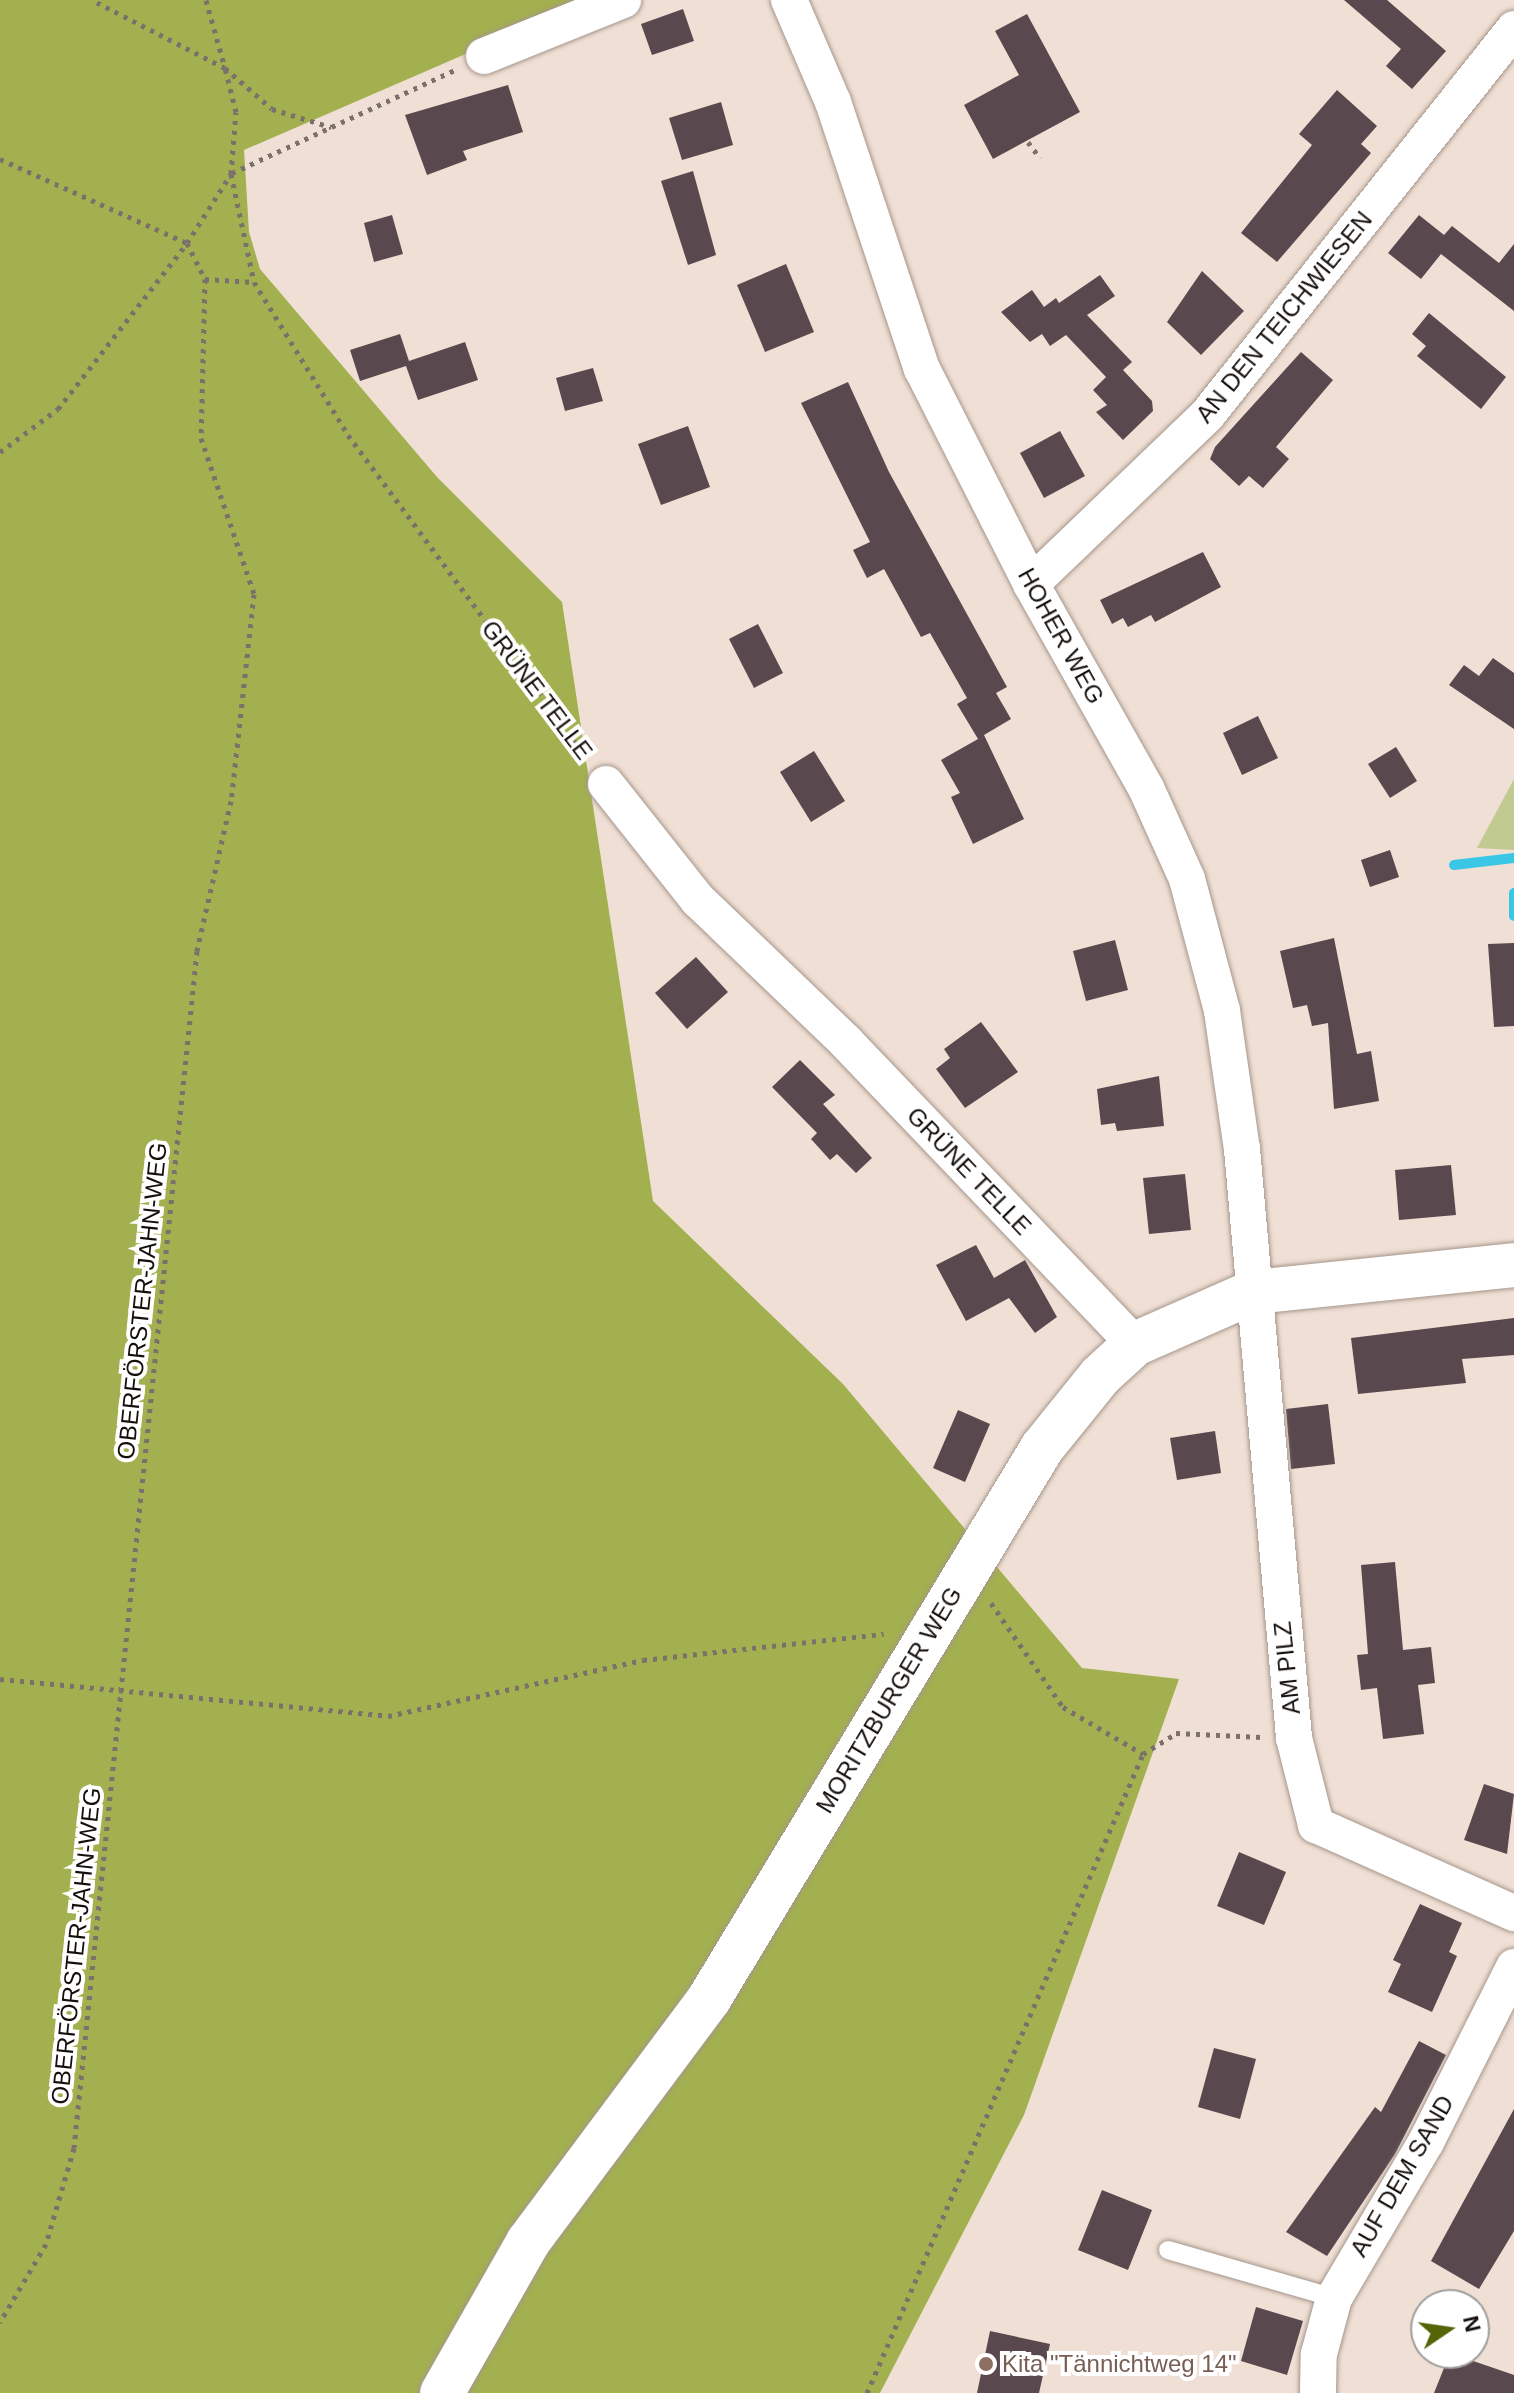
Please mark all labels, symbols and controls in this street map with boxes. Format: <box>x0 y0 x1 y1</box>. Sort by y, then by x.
street label: AN DEN TEICHWIESEN <box>1190 205 1378 429</box>
street label: HOHER WEG <box>1012 563 1110 709</box>
street label: GRÜNE TELLE <box>475 615 599 765</box>
street label: GRÜNE TELLE <box>901 1101 1037 1241</box>
street label: OBERFÖRSTER-JAHN-WEG <box>111 1141 173 1461</box>
street label: MORITZBURGER WEG <box>810 1582 968 1818</box>
street label: AM PILZ <box>1268 1620 1306 1716</box>
street label: OBERFÖRSTER-JAHN-WEG <box>45 1786 107 2106</box>
street label: AUF DEM SAND <box>1344 2090 1460 2262</box>
north arrow <box>1410 2289 1490 2369</box>
text: N <box>1458 2313 1486 2334</box>
place label: Kita "Tännichtweg 14" <box>1002 2350 1237 2378</box>
marker: Kita "Tännichtweg 14" <box>977 2355 995 2373</box>

